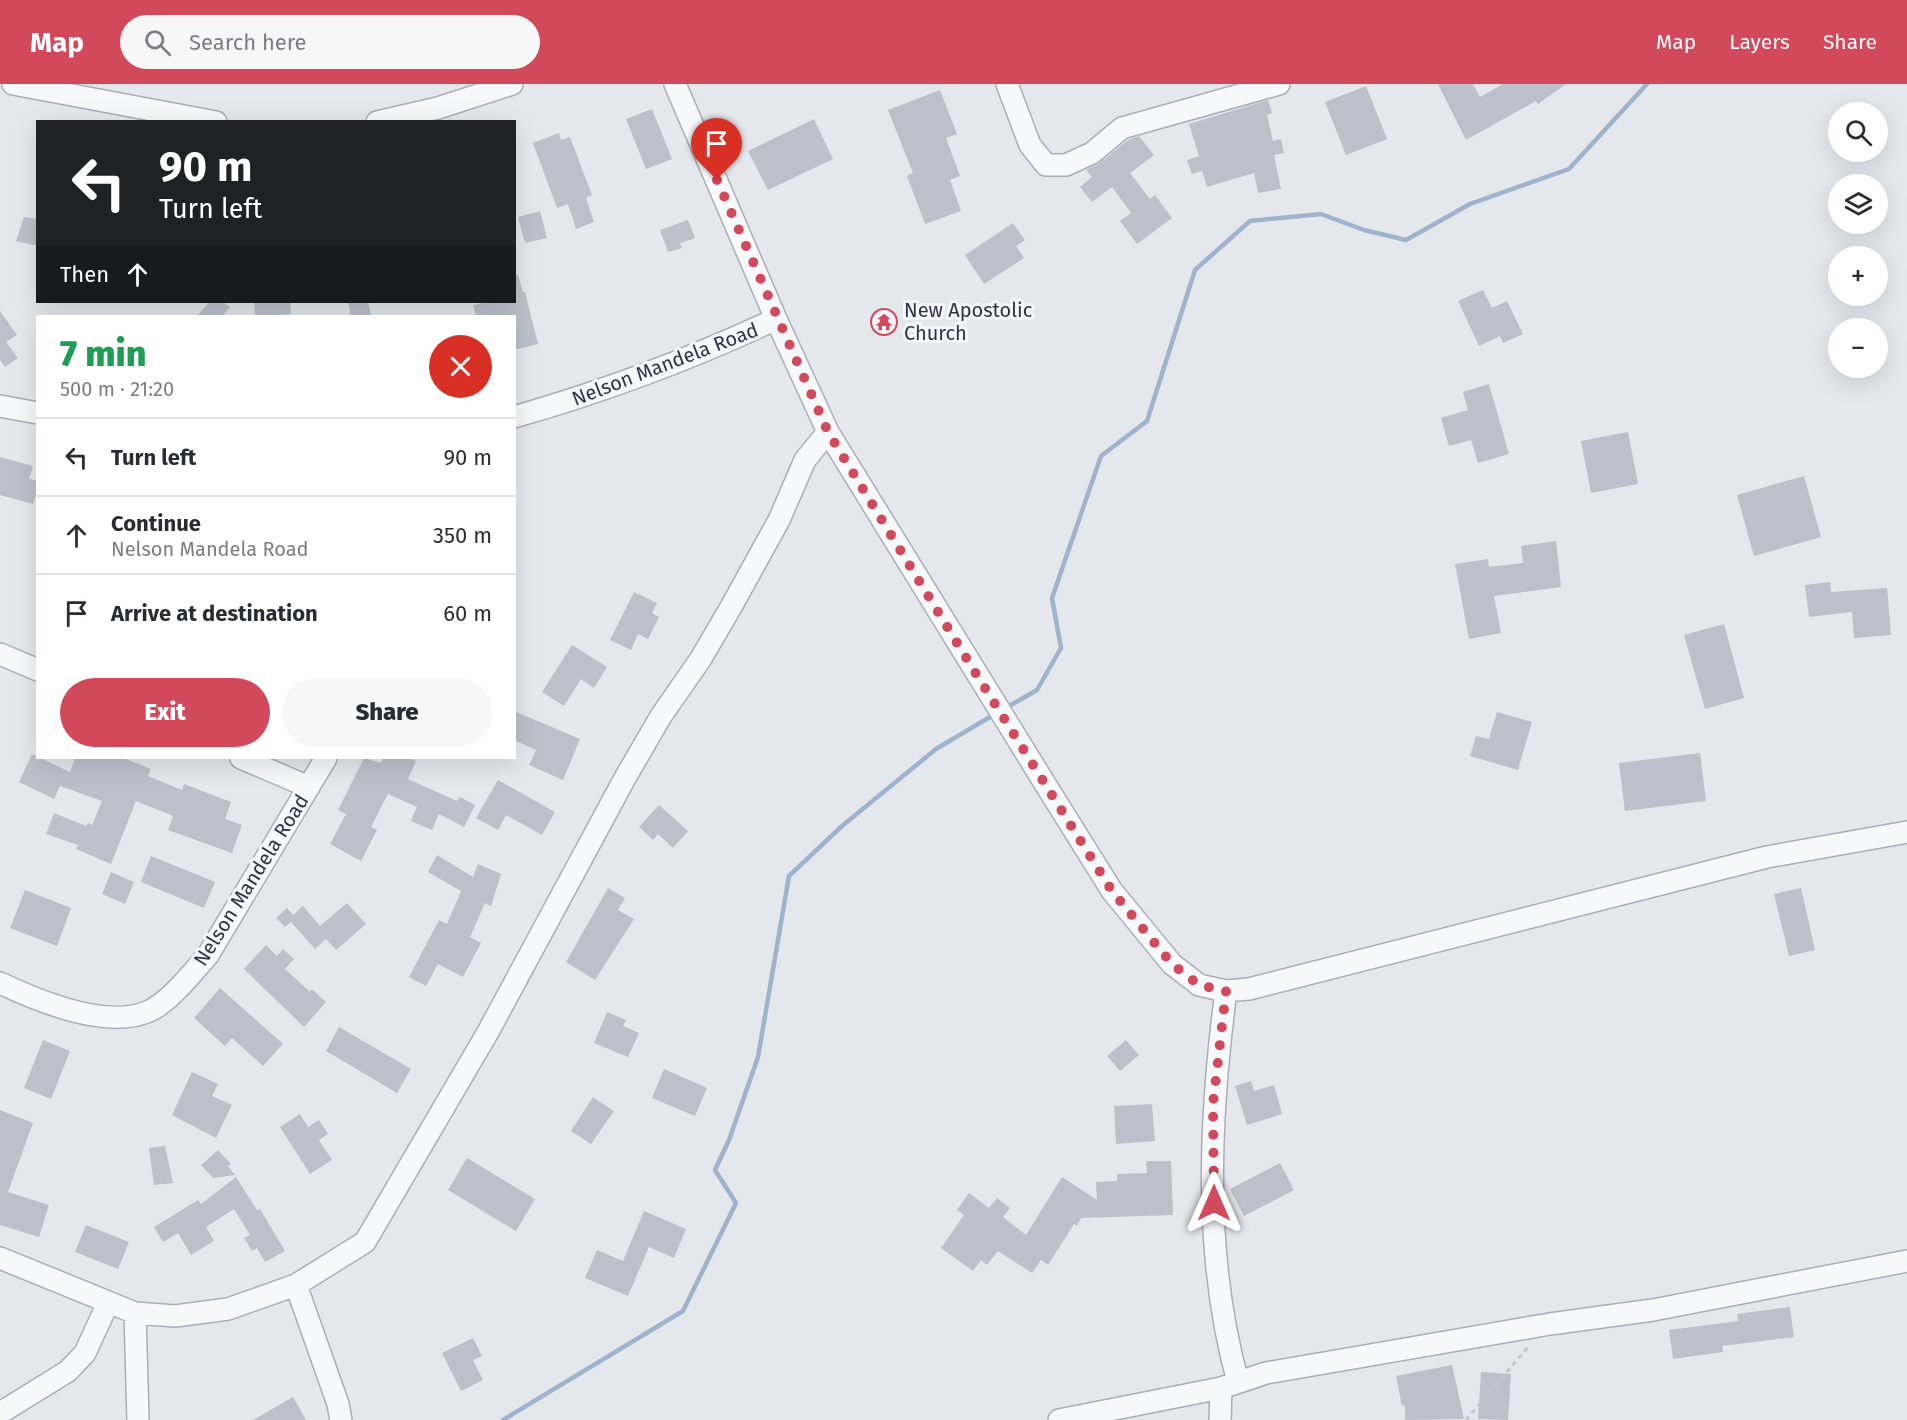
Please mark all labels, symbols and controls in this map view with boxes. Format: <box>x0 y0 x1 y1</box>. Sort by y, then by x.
search box <box>120 15 540 69</box>
text: Map <box>30 26 84 59</box>
icon: search <box>141 26 174 59</box>
text: Search here <box>189 29 307 56</box>
text: Map <box>1656 29 1696 55</box>
text: Layers <box>1729 29 1790 55</box>
text: Share <box>1823 29 1877 55</box>
map controls <box>1828 102 1888 378</box>
button: search <box>1828 102 1888 162</box>
pin <box>691 118 742 180</box>
icon: arrive <box>700 127 733 160</box>
text: 90 m <box>159 142 253 192</box>
icon: left <box>60 144 138 222</box>
button: layers <box>1828 174 1888 234</box>
text: Turn left <box>159 193 262 225</box>
button: + <box>1828 246 1888 306</box>
icon: ahead <box>121 258 154 291</box>
text: Then <box>60 261 109 288</box>
place label: New Apostolic Church <box>904 298 1032 345</box>
temple icon: New Apostolic Church <box>869 307 899 337</box>
street label: Nelson Mandela Road <box>568 317 762 411</box>
button: − <box>1828 318 1888 378</box>
text: 7 min <box>60 332 146 376</box>
button: close <box>429 335 492 398</box>
text: 500 m · 21:20 <box>60 377 174 401</box>
icon: left <box>60 441 93 474</box>
text: Turn left <box>111 444 196 471</box>
text: 90 m <box>443 444 492 471</box>
text: Continue <box>111 510 201 537</box>
icon: ahead <box>60 519 93 552</box>
text: 350 m <box>433 522 492 549</box>
text: Nelson Mandela Road <box>111 537 309 561</box>
icon: arrive <box>60 597 93 630</box>
text: Arrive at destination <box>111 600 318 627</box>
text: 60 m <box>443 600 492 627</box>
button: Exit <box>60 678 270 747</box>
button: Share <box>282 678 492 747</box>
street label: Nelson Mandela Road <box>188 790 314 970</box>
position arrow <box>1182 1171 1246 1235</box>

